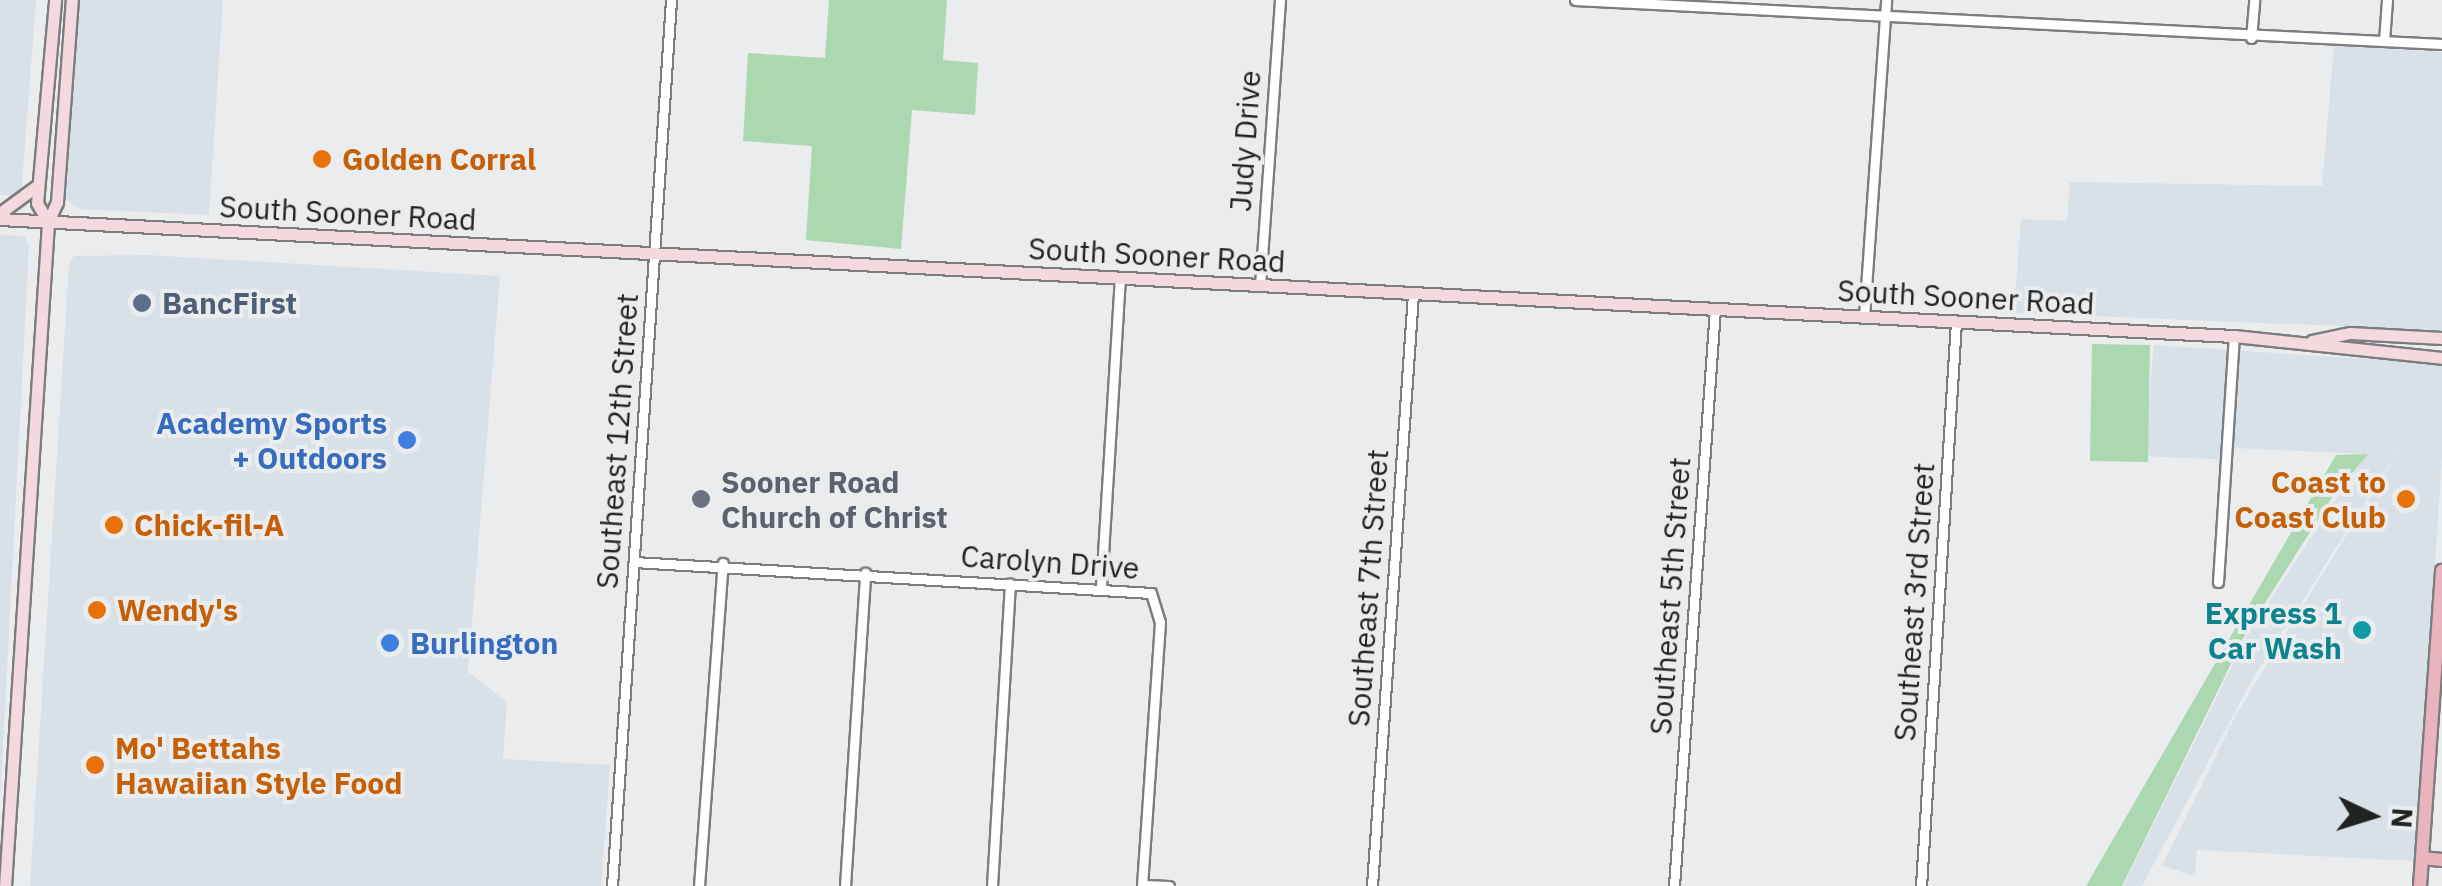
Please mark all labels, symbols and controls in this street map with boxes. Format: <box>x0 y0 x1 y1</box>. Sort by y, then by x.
street label: Judy Drive <box>1222 69 1268 213</box>
place label: Golden Corral <box>342 141 536 177</box>
marker: Golden Corral <box>311 148 333 170</box>
street label: South Sooner Road <box>218 188 478 238</box>
street label: South Sooner Road <box>1027 230 1287 280</box>
street label: South Sooner Road <box>1836 272 2096 322</box>
place label: BancFirst <box>162 285 297 321</box>
marker: BancFirst <box>131 292 153 314</box>
street label: Southeast 12th Street <box>589 292 645 590</box>
place label: Academy Sports + Outdoors <box>156 405 387 476</box>
marker: Academy Sports + Outdoors <box>396 429 418 451</box>
street label: Southeast 7th Street <box>1340 448 1396 728</box>
street label: Southeast 5th Street <box>1642 456 1698 736</box>
street label: Southeast 3rd Street <box>1886 462 1942 742</box>
place label: Sooner Road Church of Christ <box>721 464 948 534</box>
place label: Coast to Coast Club <box>2234 464 2386 534</box>
marker: Sooner Road Church of Christ <box>690 488 712 510</box>
marker: Coast to Coast Club <box>2395 488 2417 510</box>
place label: Chick-fil-A <box>134 507 284 543</box>
marker: Chick-fil-A <box>103 514 125 536</box>
street label: Carolyn Drive <box>960 538 1140 586</box>
place label: Wendy's <box>117 592 238 628</box>
place label: Express 1 Car Wash <box>2205 595 2342 666</box>
marker: Wendy's <box>86 599 108 621</box>
marker: Express 1 Car Wash <box>2351 619 2373 641</box>
place label: Burlington <box>410 625 558 661</box>
marker: Burlington <box>379 632 401 654</box>
place label: Mo' Bettahs Hawaiian Style Food <box>115 730 402 800</box>
marker: Mo' Bettahs Hawaiian Style Food <box>84 754 106 776</box>
north arrow <box>2322 766 2422 866</box>
text: N <box>2383 807 2422 830</box>

